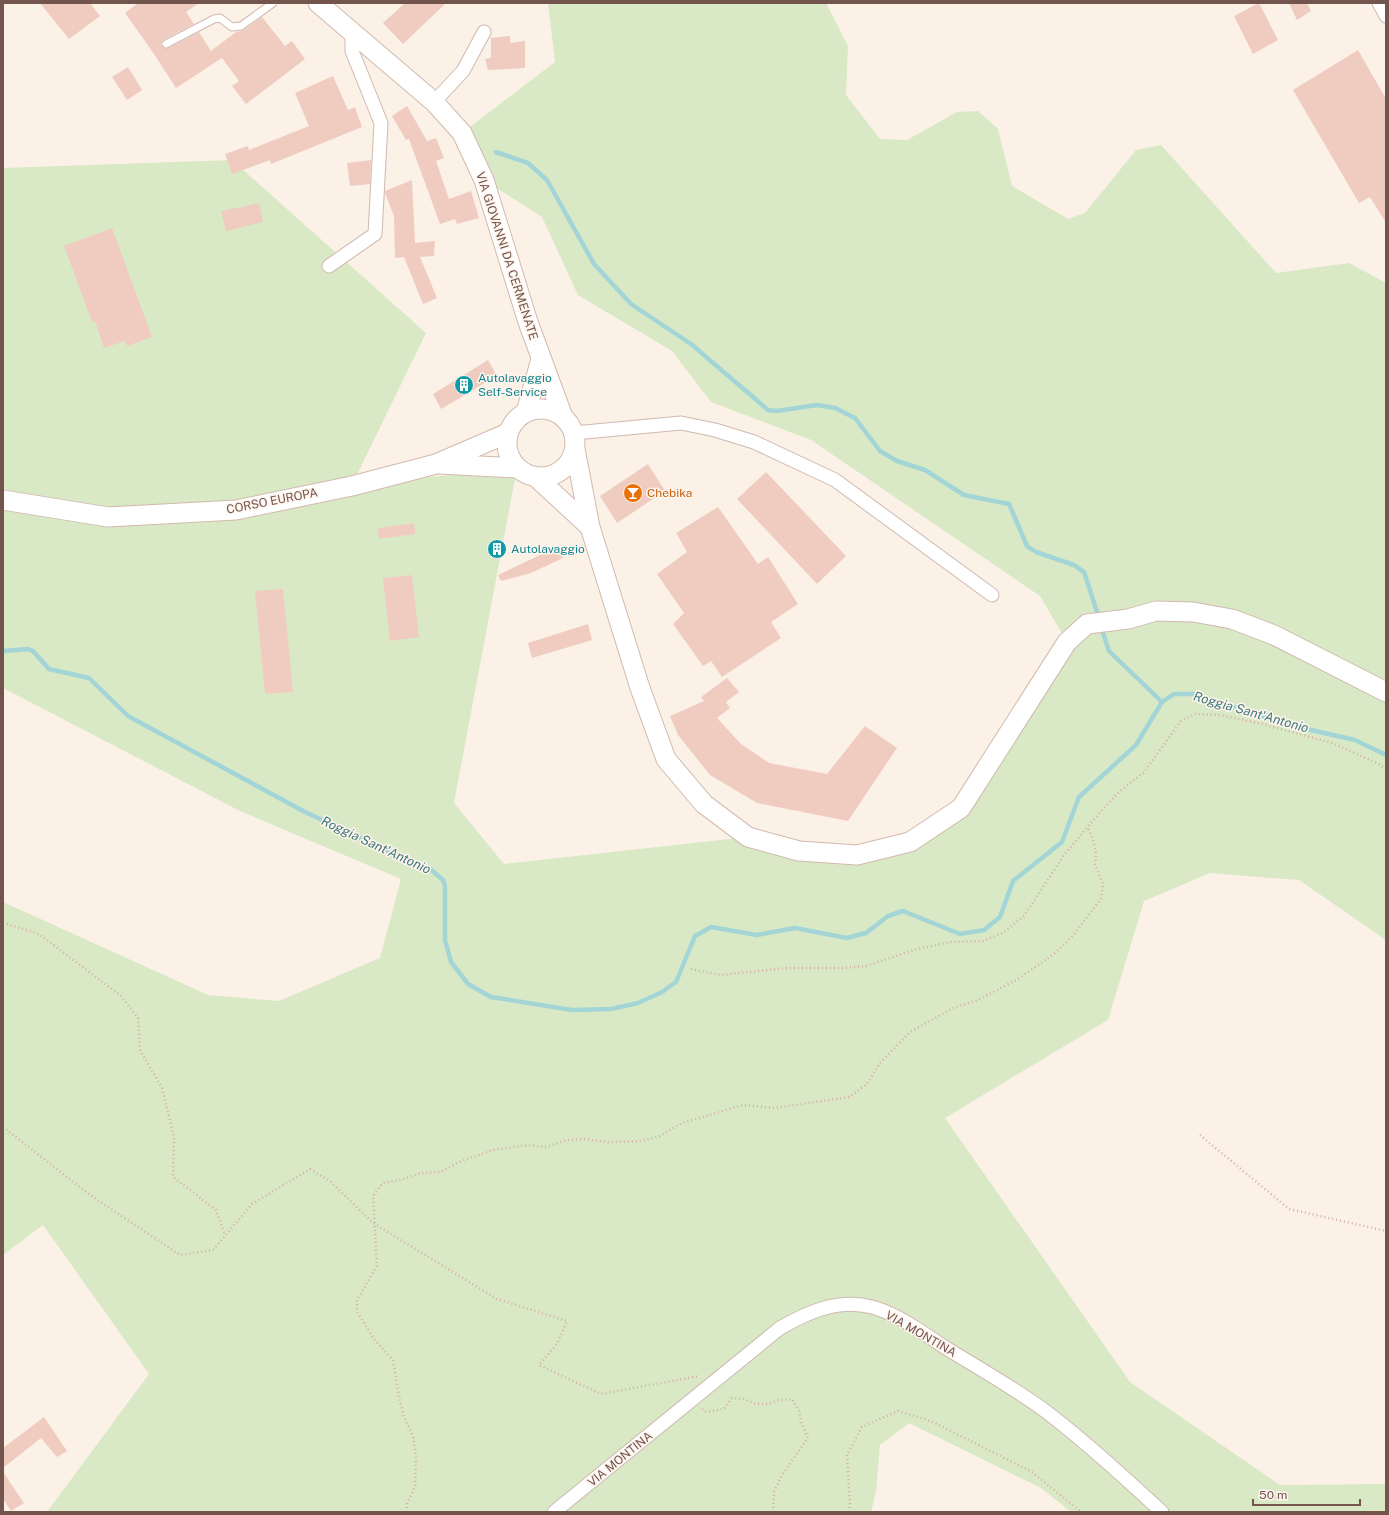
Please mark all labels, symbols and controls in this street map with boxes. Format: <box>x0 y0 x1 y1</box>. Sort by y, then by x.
street label: VIA GIOVANNI DA CERMENATE <box>473 170 541 342</box>
place label: Autolavaggio Self-Service <box>478 371 552 399</box>
building icon: Autolavaggio Self-Service <box>453 374 475 396</box>
bar icon: Chebika <box>622 482 644 504</box>
street label: CORSO EUROPA <box>225 485 319 517</box>
place label: Chebika <box>647 486 692 500</box>
building icon: Autolavaggio <box>486 538 508 560</box>
place label: Autolavaggio <box>511 542 585 556</box>
water label: Roggia Sant'Antonio <box>1192 688 1310 736</box>
water label: Roggia Sant'Antonio <box>319 813 433 877</box>
street label: VIA MONTINA <box>883 1308 959 1360</box>
street label: VIA MONTINA <box>585 1428 656 1489</box>
scale bar <box>1253 1481 1360 1507</box>
text: 50 m <box>1259 1488 1287 1502</box>

